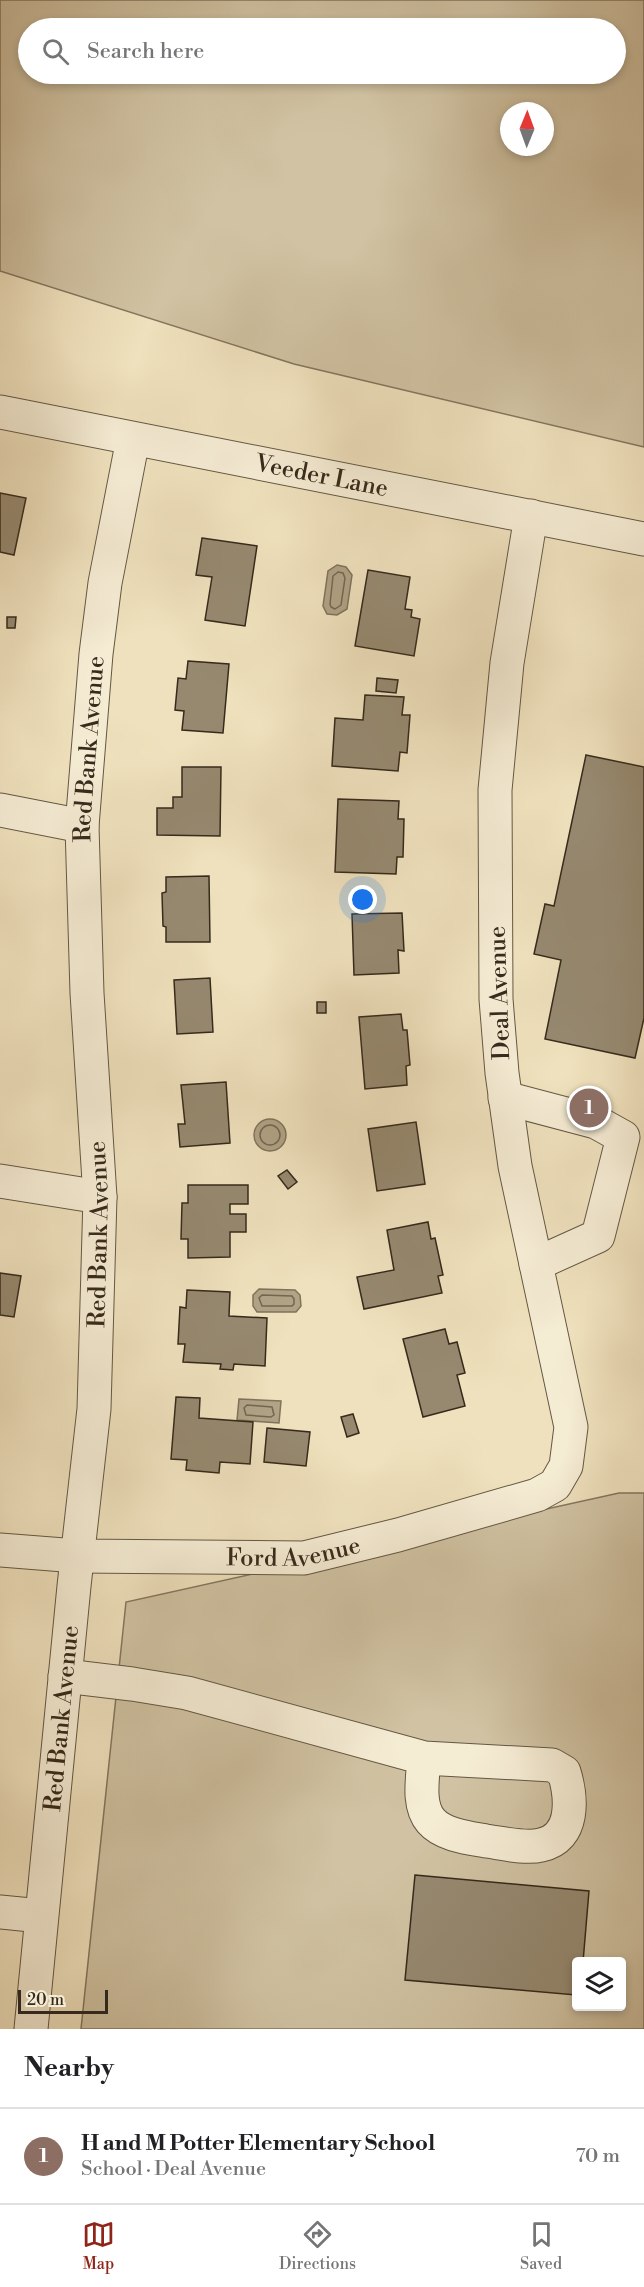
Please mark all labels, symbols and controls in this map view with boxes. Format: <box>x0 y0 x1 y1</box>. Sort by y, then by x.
search box <box>18 18 626 84</box>
icon: search <box>39 35 72 68</box>
text: Search here <box>87 38 204 65</box>
north arrow <box>500 102 554 156</box>
street label: Veeder Lane <box>252 448 391 504</box>
street label: Red Bank Avenue <box>68 655 112 843</box>
your location <box>348 885 377 914</box>
street label: Deal Avenue <box>483 925 517 1060</box>
pin: 1 <box>570 1086 608 1130</box>
street label: Red Bank Avenue <box>82 1140 116 1328</box>
street label: Ford Avenue <box>226 1531 364 1574</box>
street label: Red Bank Avenue <box>38 1624 86 1813</box>
map controls <box>572 1957 626 2011</box>
button: layers <box>572 1957 626 2011</box>
scale bar <box>18 1987 108 2014</box>
text: 20 m <box>27 1990 64 2010</box>
text: Nearby <box>24 2052 114 2084</box>
text: H and M Potter Elementary School <box>81 2130 435 2157</box>
text: 1 <box>39 2144 48 2169</box>
text: 70 m <box>576 2144 620 2169</box>
text: School · Deal Avenue <box>81 2157 266 2182</box>
tab: Map <box>82 2218 115 2274</box>
tab: Directions <box>279 2218 356 2274</box>
tab: Saved <box>520 2218 562 2274</box>

